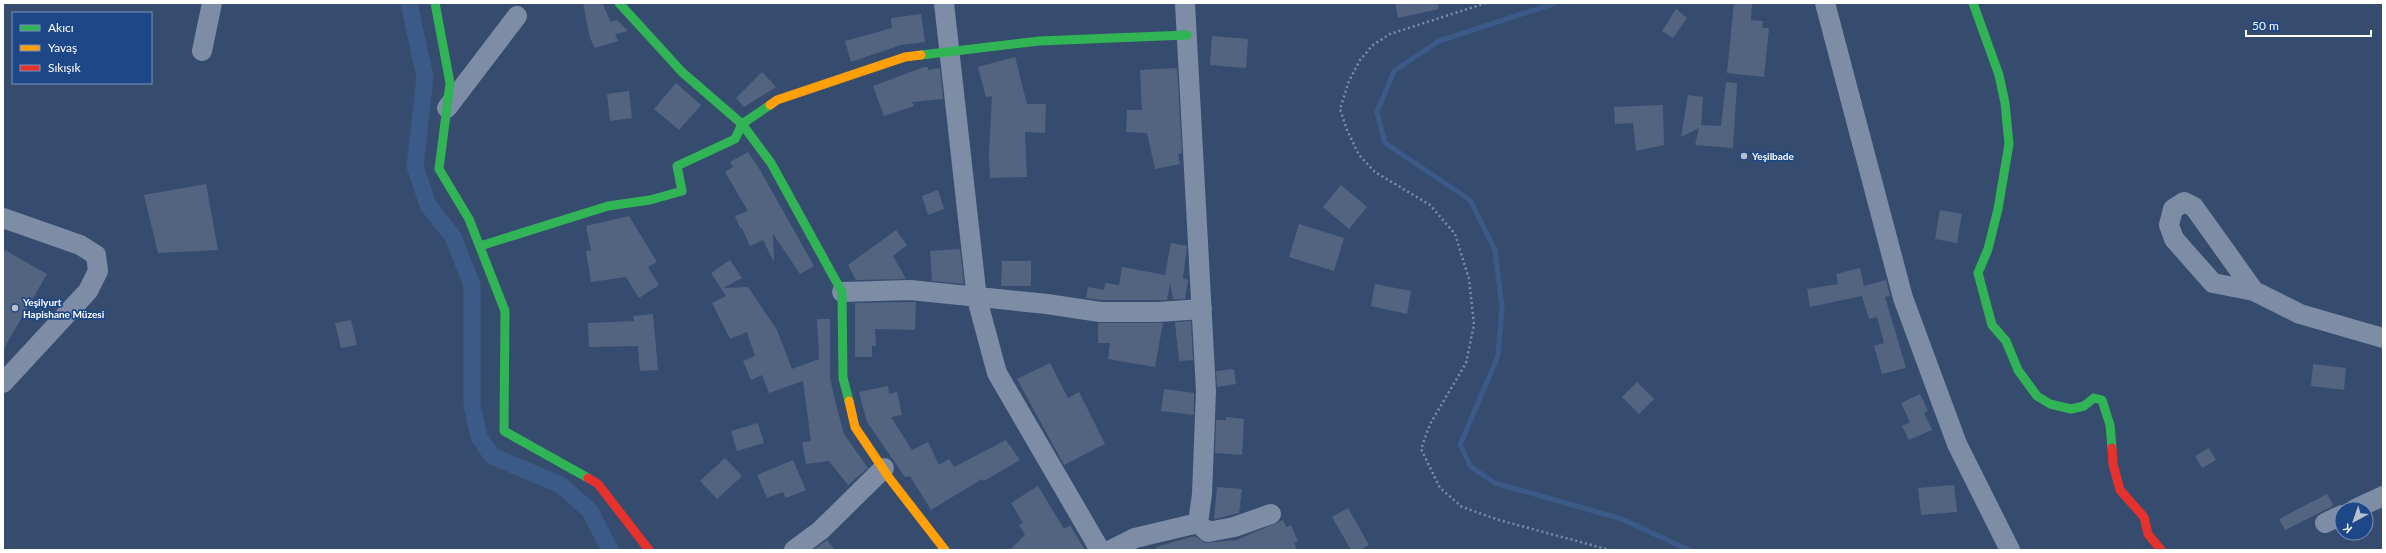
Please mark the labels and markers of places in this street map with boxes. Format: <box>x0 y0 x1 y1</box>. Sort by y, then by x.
place label: Yeşilbade <box>1751 150 1795 162</box>
marker: Yeşilbade <box>1739 151 1749 161</box>
place label: Yeşilyurt Hapishane Müzesi <box>22 296 105 320</box>
marker: Yeşilyurt Hapishane Müzesi <box>10 303 20 313</box>

